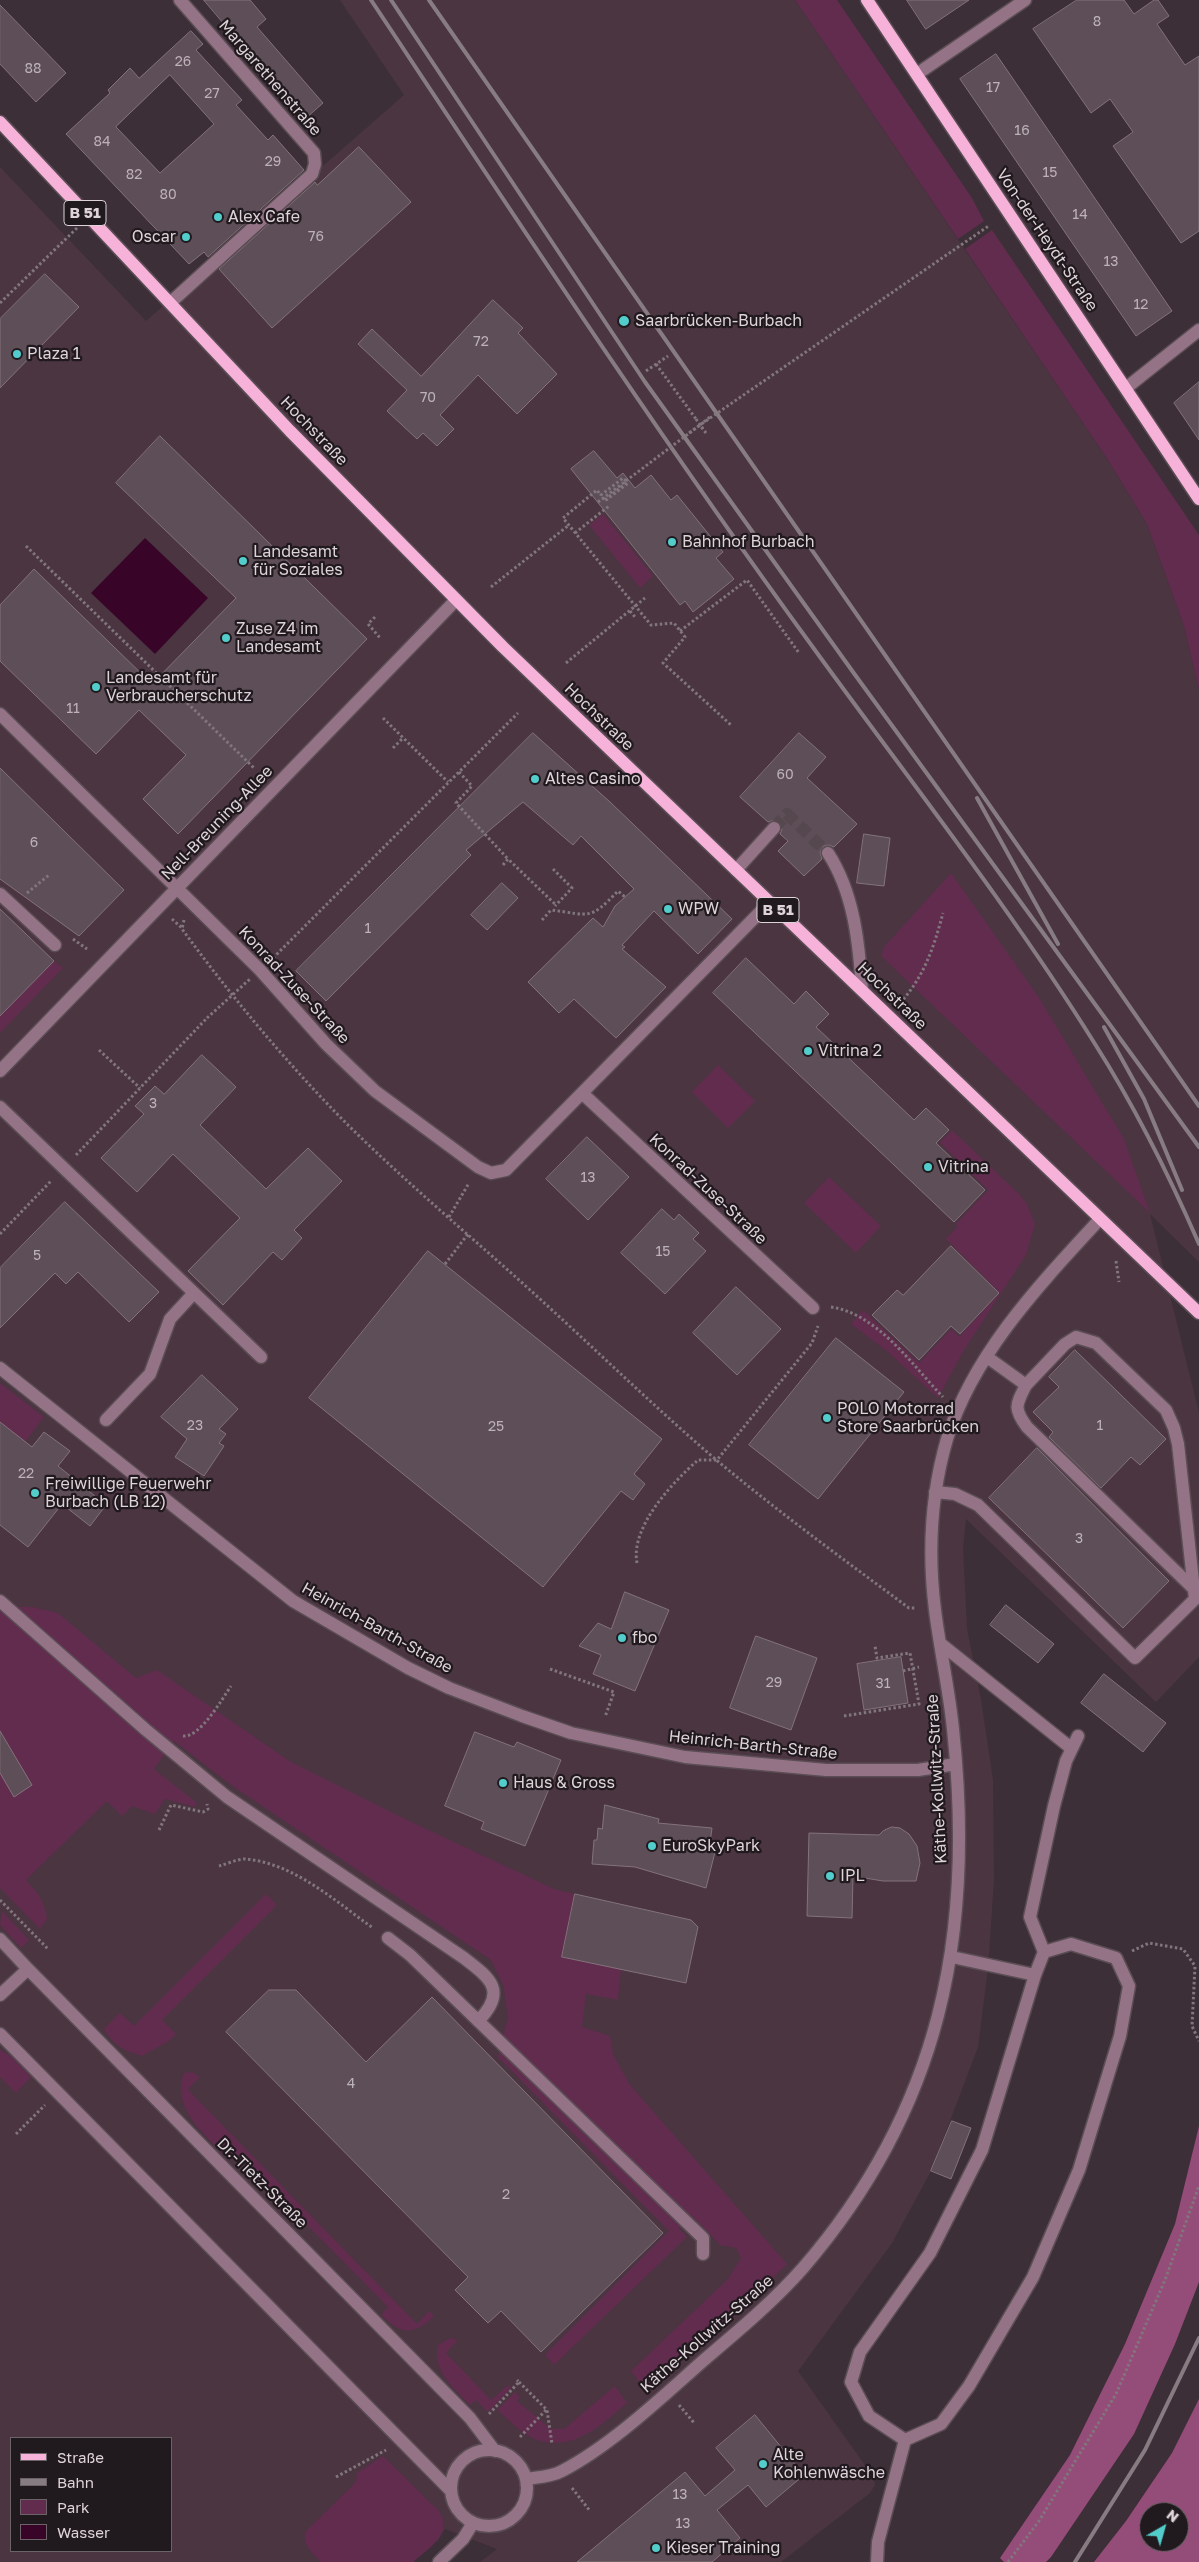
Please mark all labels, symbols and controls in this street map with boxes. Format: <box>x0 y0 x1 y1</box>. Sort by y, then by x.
house number: 8 <box>1093 14 1101 30</box>
street label: Margarethenstraße <box>215 16 325 140</box>
house number: 26 <box>175 54 191 70</box>
house number: 88 <box>24 61 42 77</box>
house number: 17 <box>986 80 1000 96</box>
house number: 27 <box>204 86 220 102</box>
house number: 16 <box>1014 123 1030 139</box>
house number: 84 <box>93 134 111 150</box>
house number: 29 <box>265 154 281 170</box>
street label: Von-der-Heydt-Straße <box>992 165 1102 315</box>
house number: 15 <box>1043 165 1057 181</box>
house number: 82 <box>126 167 142 183</box>
house number: 80 <box>159 187 177 203</box>
road number: B 51 <box>64 200 106 226</box>
place label: Alex Cafe <box>228 207 300 227</box>
house number: 14 <box>1072 207 1088 223</box>
marker: Alex Cafe <box>212 211 224 223</box>
place label: Oscar <box>132 227 176 247</box>
house number: 76 <box>308 229 324 245</box>
marker: Oscar <box>180 231 192 243</box>
house number: 13 <box>1104 254 1118 270</box>
house number: 12 <box>1134 297 1148 313</box>
place label: Saarbrücken-Burbach <box>635 311 802 331</box>
marker: Saarbrücken-Burbach <box>617 314 631 328</box>
house number: 72 <box>473 334 489 350</box>
place label: Plaza 1 <box>27 344 81 364</box>
marker: Plaza 1 <box>11 348 23 360</box>
house number: 70 <box>420 390 436 406</box>
street label: Hochstraße <box>276 392 352 470</box>
place label: Bahnhof Burbach <box>682 532 815 552</box>
marker: Bahnhof Burbach <box>666 536 678 548</box>
place label: Landesamt für Soziales <box>253 542 343 580</box>
marker: Landesamt für Soziales <box>237 555 249 567</box>
place label: Zuse Z4 im Landesamt <box>236 619 321 657</box>
marker: Zuse Z4 im Landesamt <box>220 632 232 644</box>
place label: Landesamt für Verbraucherschutz <box>106 668 252 706</box>
street label: Hochstraße <box>560 679 638 755</box>
marker: Landesamt für Verbraucherschutz <box>90 681 102 693</box>
house number: 11 <box>66 701 80 717</box>
street label: Nell-Breuning-Allee <box>157 762 277 884</box>
house number: 60 <box>776 767 794 783</box>
place label: Altes Casino <box>545 769 640 789</box>
marker: Altes Casino <box>529 773 541 785</box>
house number: 6 <box>30 835 38 851</box>
road number: B 51 <box>757 898 799 922</box>
place label: WPW <box>678 899 719 919</box>
marker: WPW <box>662 903 674 915</box>
house number: 1 <box>365 921 371 937</box>
street label: Konrad-Zuse-Straße <box>234 922 354 1048</box>
street label: Hochstraße <box>853 958 931 1034</box>
place label: Vitrina 2 <box>818 1041 882 1061</box>
marker: Vitrina 2 <box>802 1045 814 1057</box>
house number: 3 <box>149 1096 157 1112</box>
street label: Konrad-Zuse-Straße <box>645 1129 771 1249</box>
place label: Vitrina <box>938 1157 989 1177</box>
marker: Vitrina <box>922 1161 934 1173</box>
house number: 13 <box>581 1170 595 1186</box>
house number: 15 <box>656 1244 670 1260</box>
house number: 5 <box>33 1248 41 1264</box>
place label: POLO Motorrad Store Saarbrücken <box>837 1399 979 1437</box>
marker: POLO Motorrad Store Saarbrücken <box>821 1412 833 1424</box>
house number: 23 <box>187 1418 203 1434</box>
house number: 1 <box>1097 1418 1103 1434</box>
house number: 25 <box>488 1419 504 1435</box>
house number: 22 <box>18 1466 34 1482</box>
place label: Freiwillige Feuerwehr Burbach (LB 12) <box>45 1474 211 1512</box>
marker: Freiwillige Feuerwehr Burbach (LB 12) <box>29 1487 41 1499</box>
house number: 3 <box>1075 1531 1083 1547</box>
street label: Heinrich-Barth-Straße <box>298 1579 456 1677</box>
place label: fbo <box>632 1628 657 1648</box>
marker: fbo <box>616 1632 628 1644</box>
house number: 29 <box>766 1675 782 1691</box>
house number: 31 <box>876 1676 890 1692</box>
street label: Käthe-Kollwitz-Straße <box>923 1694 951 1864</box>
street label: Heinrich-Barth-Straße <box>668 1727 838 1763</box>
place label: Haus & Gross <box>513 1773 615 1793</box>
marker: Haus & Gross <box>497 1777 509 1789</box>
place label: EuroSkyPark <box>662 1836 760 1856</box>
marker: EuroSkyPark <box>646 1840 658 1852</box>
place label: IPL <box>840 1866 865 1886</box>
marker: IPL <box>824 1870 836 1882</box>
house number: 4 <box>347 2076 355 2092</box>
street label: Dr.-Tietz-Straße <box>213 2134 311 2232</box>
house number: 2 <box>502 2187 510 2203</box>
street label: Käthe-Kollwitz-Straße <box>637 2271 777 2397</box>
legend <box>10 2437 172 2552</box>
place label: Alte Kohlenwäsche <box>773 2445 885 2483</box>
text: Straße <box>57 2448 104 2466</box>
marker: Alte Kohlenwäsche <box>757 2458 769 2470</box>
text: Bahn <box>57 2473 94 2491</box>
house number: 13 <box>673 2487 687 2503</box>
text: Park <box>57 2498 89 2516</box>
north arrow <box>1139 2502 1189 2552</box>
text: N <box>1163 2506 1182 2526</box>
house number: 13 <box>676 2516 690 2532</box>
text: Wasser <box>57 2523 110 2541</box>
place label: Kieser Training <box>666 2538 780 2558</box>
marker: Kieser Training <box>650 2542 662 2554</box>

